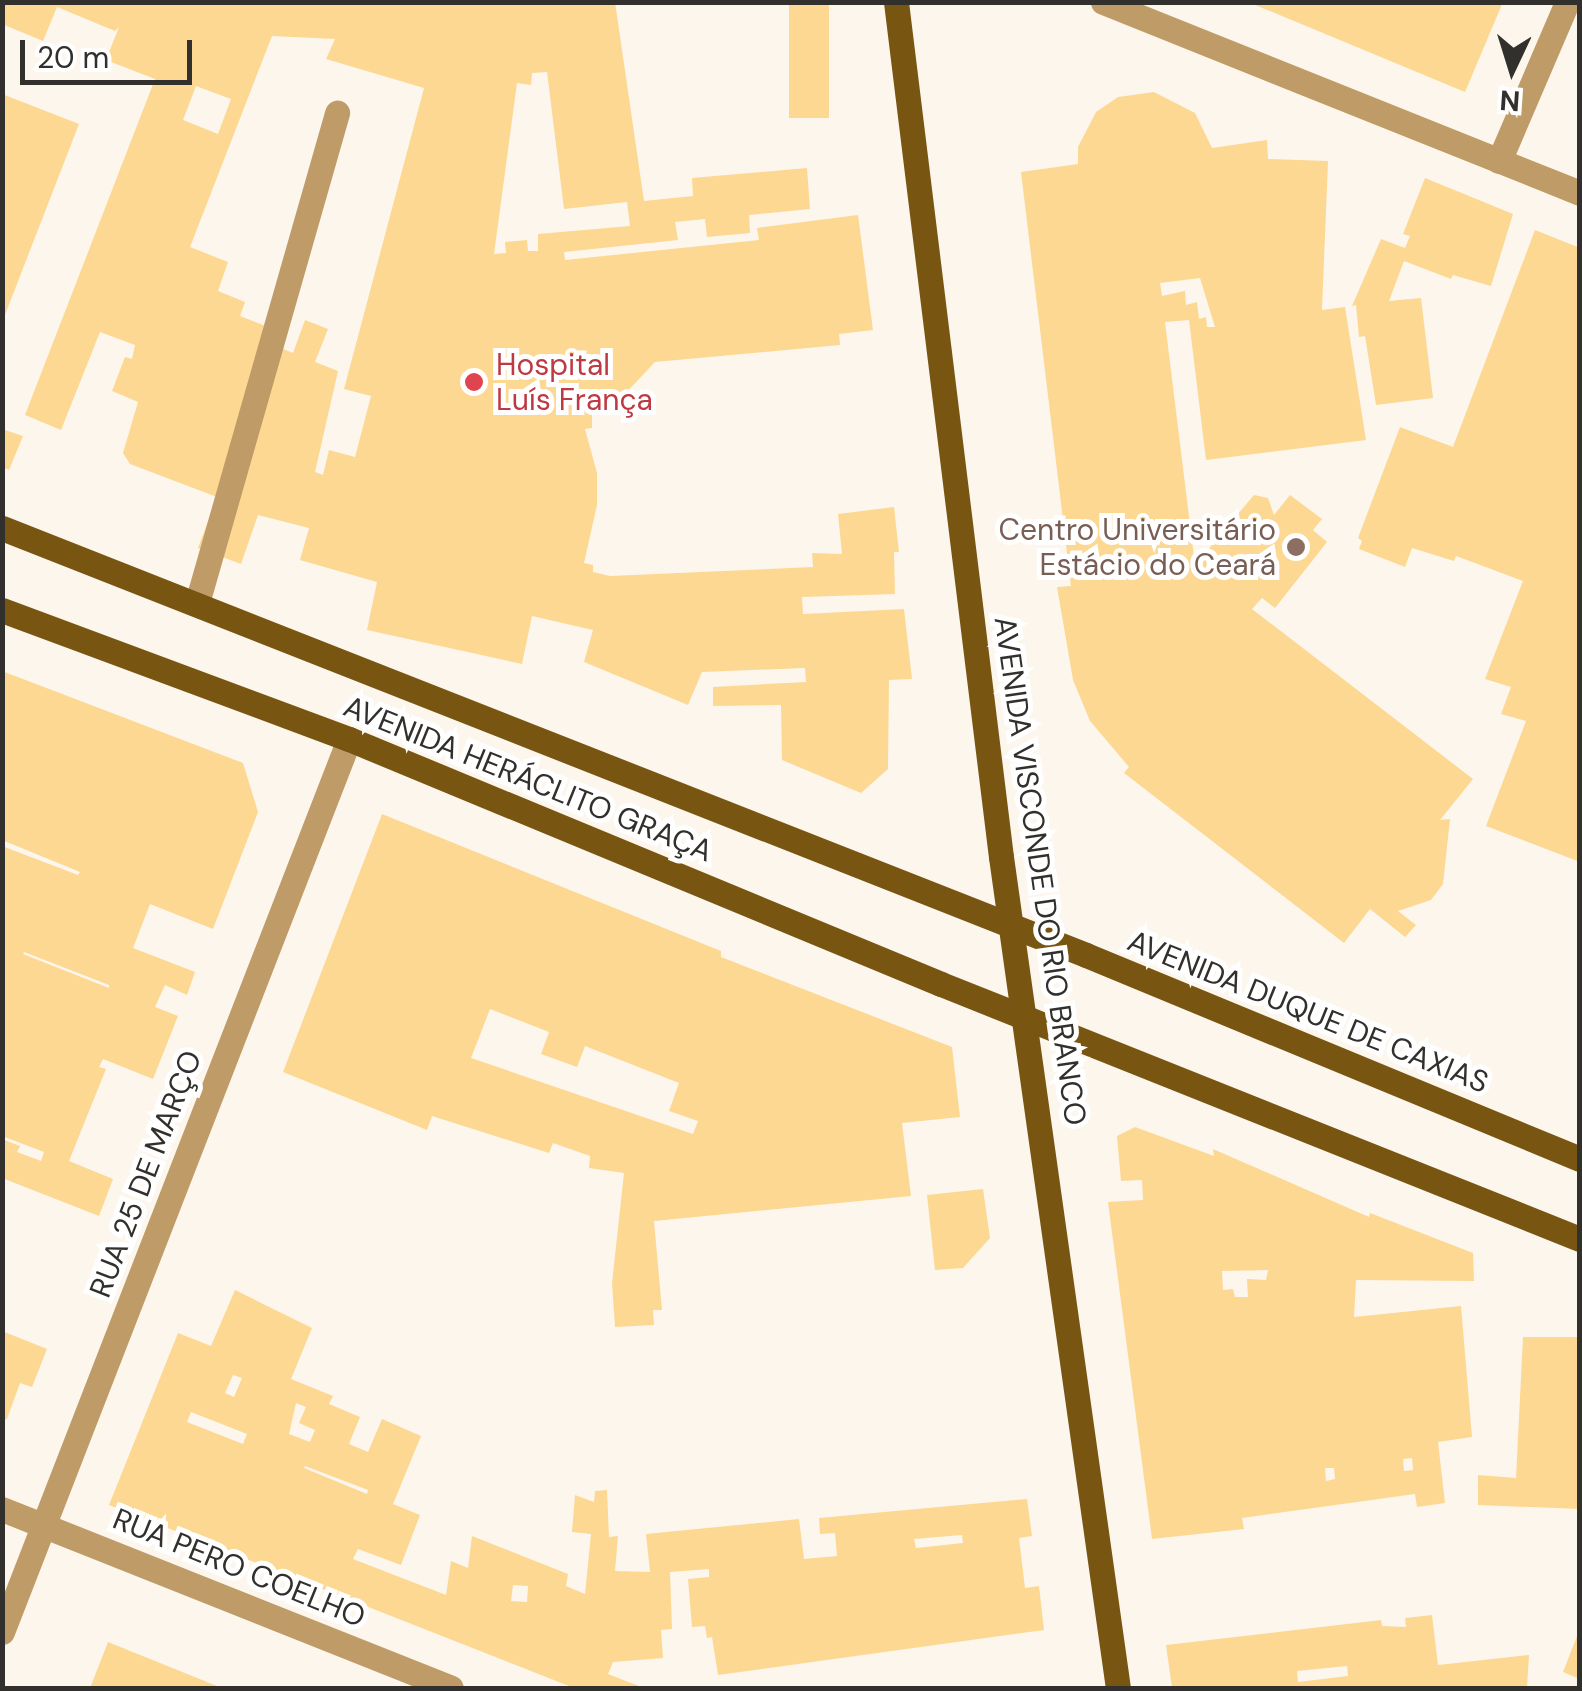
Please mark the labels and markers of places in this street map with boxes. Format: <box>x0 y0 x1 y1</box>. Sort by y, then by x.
place label: Hospital Luís França <box>496 347 653 418</box>
marker: Hospital Luís França <box>461 369 487 395</box>
place label: Centro Universitário Estácio do Ceará <box>998 512 1276 582</box>
marker: Centro Universitário Estácio do Ceará <box>1285 536 1307 558</box>

